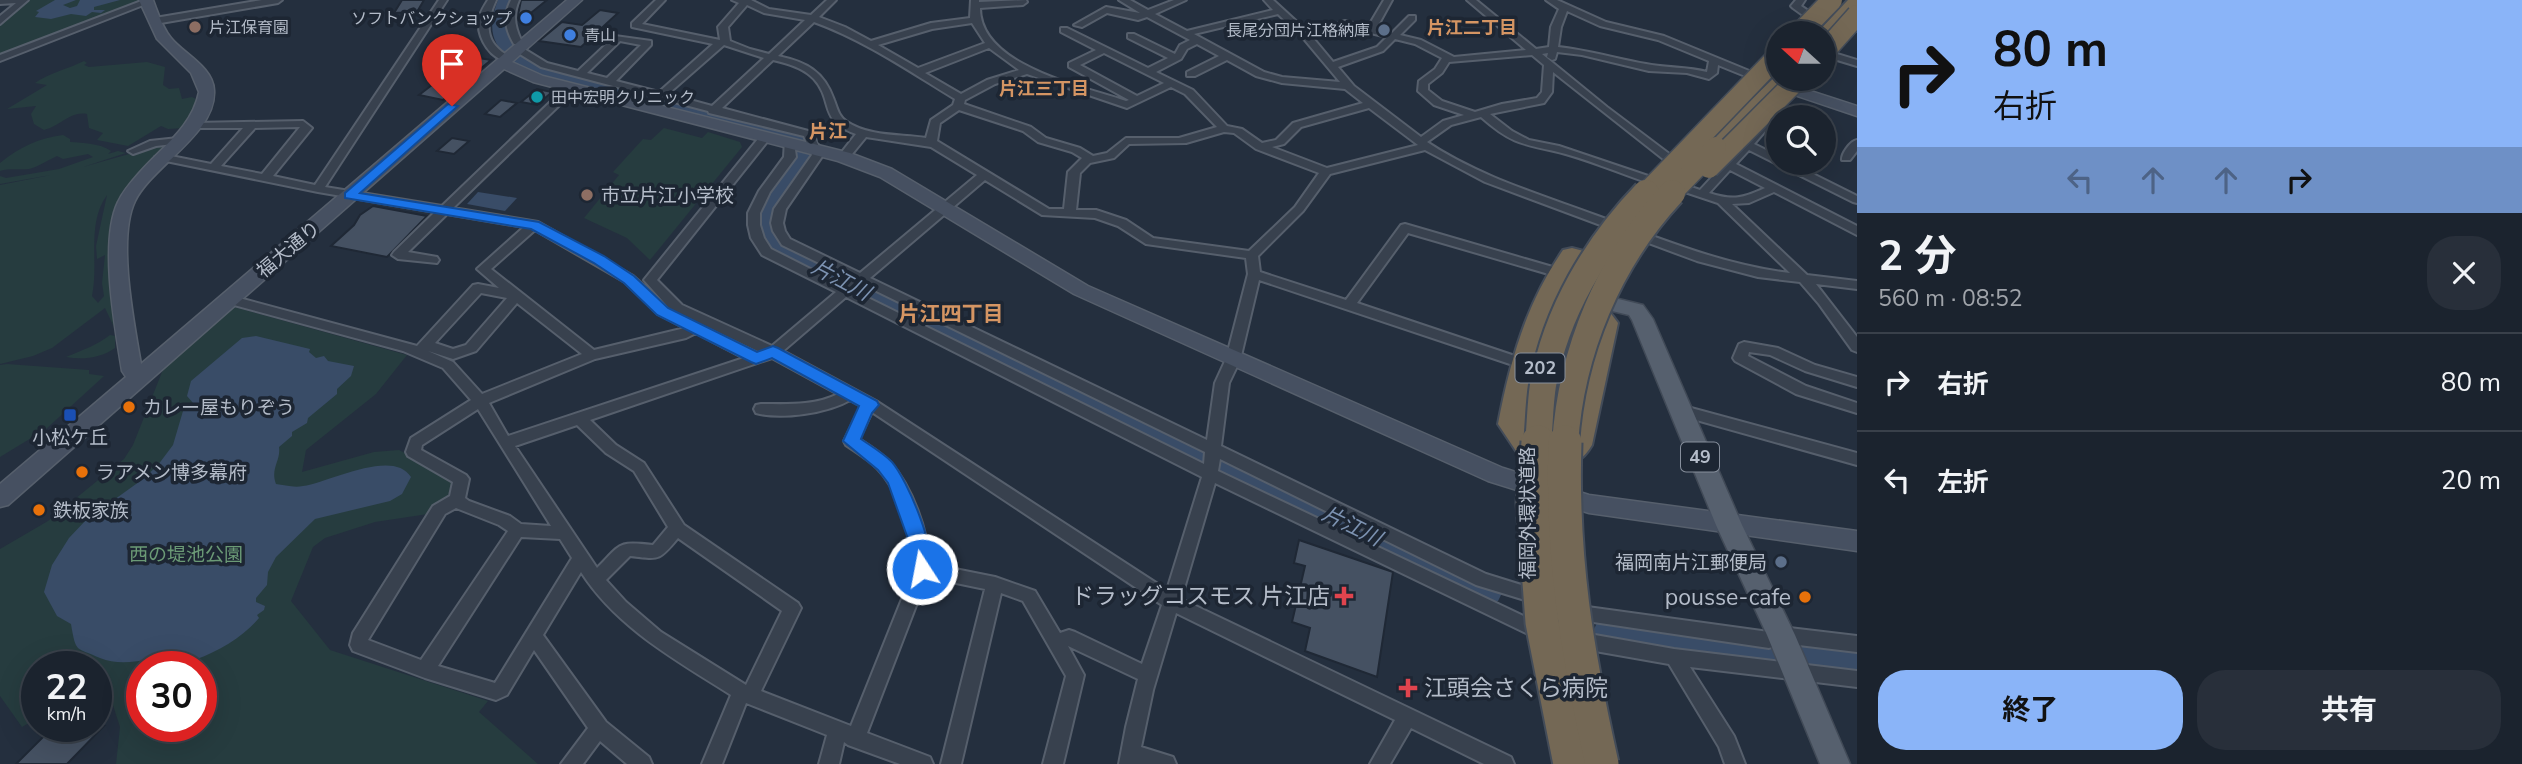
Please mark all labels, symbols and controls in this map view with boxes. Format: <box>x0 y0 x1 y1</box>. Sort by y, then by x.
place label: ソフトバンクショップ <box>351 8 512 30</box>
marker: ソフトバンクショップ <box>518 10 534 26</box>
district label: 片江二丁目 <box>1427 16 1517 40</box>
text: 80 m <box>1993 16 2108 83</box>
place label: 片江保育園 <box>209 17 289 39</box>
marker: 片江保育園 <box>187 19 203 35</box>
place label: 長尾分団片江格納庫 <box>1226 20 1370 42</box>
north arrow <box>1766 21 1836 91</box>
map controls <box>1766 21 1836 175</box>
marker: 長尾分団片江格納庫 <box>1376 22 1392 38</box>
place label: 青山 <box>584 25 616 47</box>
marker: 青山 <box>562 27 578 43</box>
icon: right <box>1878 28 1969 119</box>
pin <box>422 34 482 106</box>
icon: arrive <box>433 45 471 83</box>
district label: 片江三丁目 <box>999 77 1089 101</box>
text: 右折 <box>1993 85 2057 128</box>
place label: 田中宏明クリニック <box>551 87 695 109</box>
marker: 田中宏明クリニック <box>529 89 545 105</box>
button: search <box>1766 105 1836 175</box>
district label: 片江 <box>809 119 847 145</box>
icon: left <box>2061 161 2099 199</box>
icon: ahead <box>2134 161 2172 199</box>
icon: ahead <box>2207 161 2245 199</box>
icon: right <box>2280 161 2318 199</box>
place label: 市立片江小学校 <box>601 183 734 209</box>
marker: 市立片江小学校 <box>579 187 595 203</box>
street label: 福大通り <box>251 215 326 284</box>
text: 2 分 <box>1878 228 1957 285</box>
button: close <box>2427 236 2501 310</box>
water label: 片江川 <box>807 253 877 308</box>
text: 560 m · 08:52 <box>1878 283 2023 314</box>
district label: 片江四丁目 <box>899 300 1004 328</box>
road number: 202 <box>1516 354 1564 382</box>
icon: right <box>1878 363 1916 401</box>
text: 80 m <box>2441 365 2501 400</box>
text: 右折 <box>1937 367 1989 402</box>
place label: カレー屋もりぞう <box>143 395 295 421</box>
marker: カレー屋もりぞう <box>121 399 137 415</box>
marker: 小松ケ丘 <box>62 407 78 423</box>
place label: 小松ケ丘 <box>32 425 108 451</box>
road number: 49 <box>1681 443 1719 472</box>
street label: 福岡外環状道路 <box>1515 446 1541 580</box>
place label: ラアメン博多幕府 <box>96 460 247 486</box>
icon: left <box>1878 461 1916 499</box>
text: 20 m <box>2441 463 2501 498</box>
marker: ラアメン博多幕府 <box>74 464 90 480</box>
text: 左折 <box>1937 465 1989 500</box>
place label: 鉄板家族 <box>53 498 129 524</box>
water label: 片江川 <box>1318 500 1388 553</box>
marker: 鉄板家族 <box>31 502 47 518</box>
position arrow <box>885 532 959 606</box>
park label: 西の堤池公園 <box>129 542 243 568</box>
place label: 福岡南片江郵便局 <box>1615 550 1767 576</box>
marker: 福岡南片江郵便局 <box>1773 554 1789 570</box>
place label: ドラッグコスモス 片江店 <box>1071 581 1330 612</box>
place label: pousse-cafe <box>1665 582 1791 613</box>
marker: ドラッグコスモス 片江店 <box>1336 588 1352 604</box>
marker: pousse-cafe <box>1797 589 1813 605</box>
speed limit sign: 30 <box>126 651 217 742</box>
text: 22 <box>45 664 88 711</box>
button: 終了 <box>1878 670 2183 750</box>
button: 共有 <box>2197 670 2501 750</box>
place label: 江頭会さくら病院 <box>1424 673 1608 704</box>
marker: 江頭会さくら病院 <box>1398 678 1418 698</box>
text: km/h <box>47 702 86 726</box>

